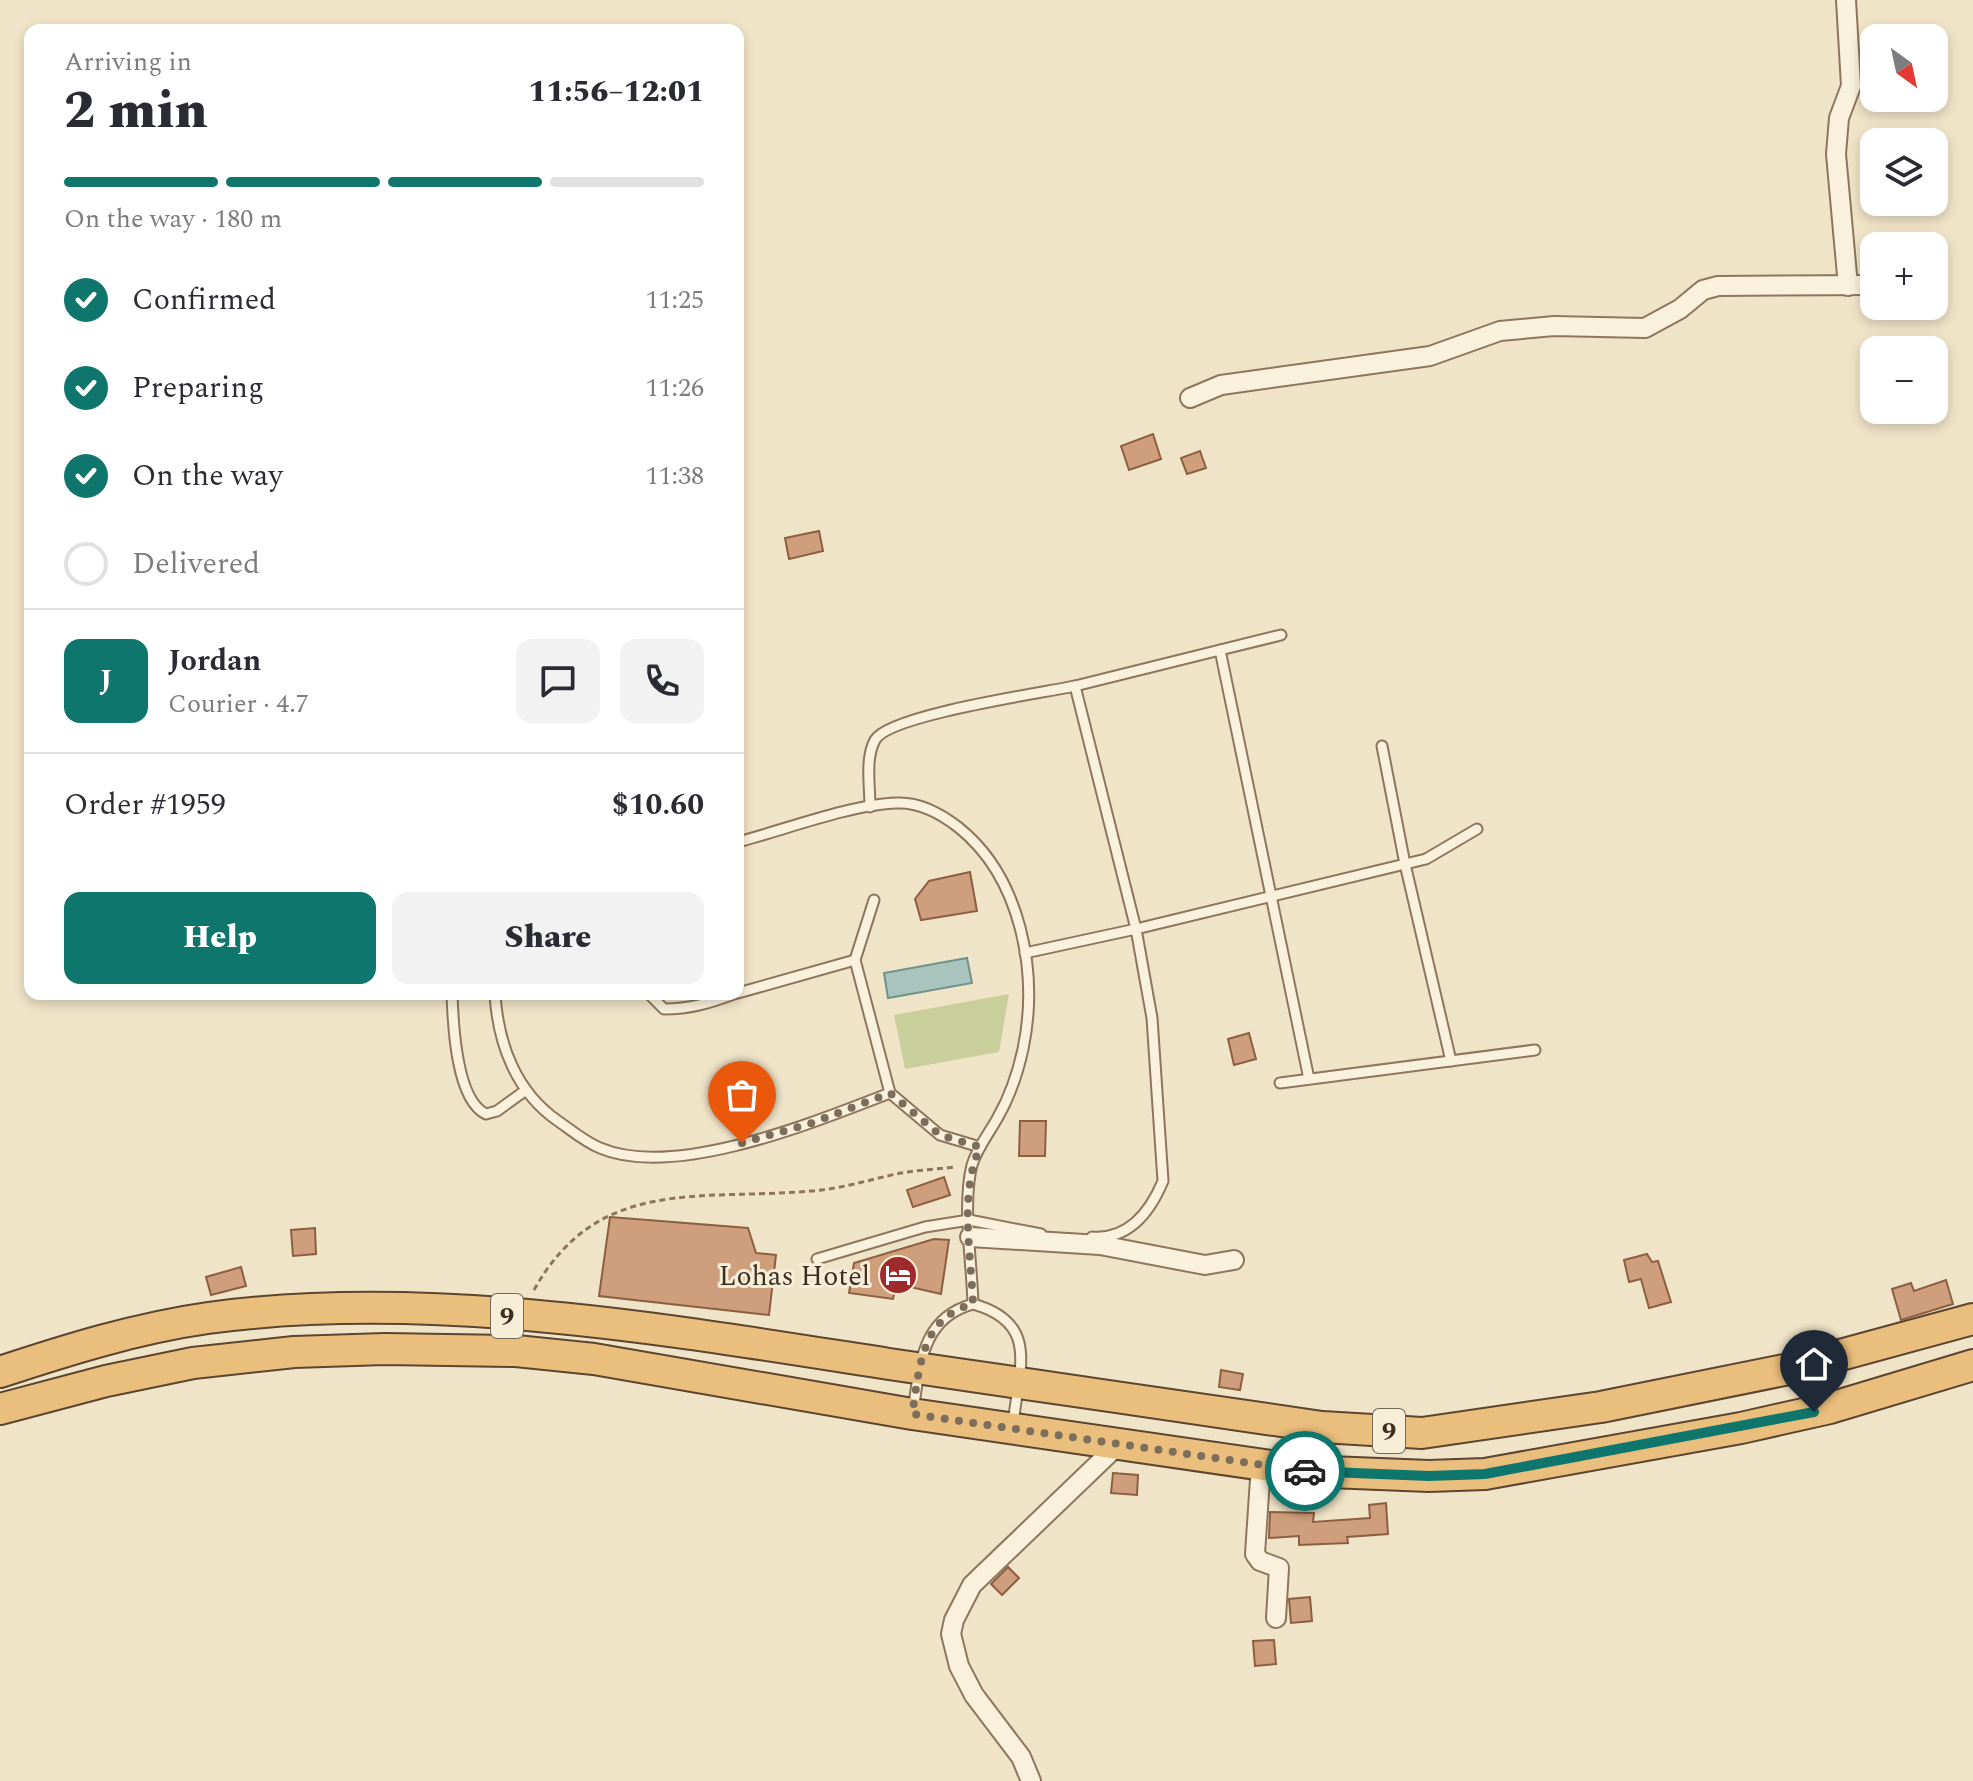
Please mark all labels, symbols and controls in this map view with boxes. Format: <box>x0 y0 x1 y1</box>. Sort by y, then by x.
north arrow <box>1860 24 1948 112</box>
map controls <box>1860 24 1948 424</box>
text: Arriving in <box>64 42 192 82</box>
text: 11:56–12:01 <box>528 69 704 115</box>
text: 2 min <box>64 72 208 151</box>
button: layers <box>1860 128 1948 216</box>
text: On the way · 180 m <box>64 199 282 239</box>
button: + <box>1860 232 1948 320</box>
text: Confirmed <box>132 277 276 323</box>
icon: check <box>64 278 108 322</box>
text: 11:25 <box>645 280 704 320</box>
button: − <box>1860 336 1948 424</box>
text: Preparing <box>132 365 264 411</box>
icon: check <box>64 366 108 410</box>
text: 11:26 <box>645 368 704 408</box>
text: On the way <box>132 453 283 499</box>
icon: check <box>64 454 108 498</box>
text: 11:38 <box>645 456 704 496</box>
text: Delivered <box>132 541 260 587</box>
text: Jordan <box>168 638 261 684</box>
button: chat <box>516 639 600 723</box>
button: phone <box>620 639 704 723</box>
text: J <box>100 658 112 704</box>
text: Courier · 4.7 <box>168 684 309 724</box>
text: Order #1959 <box>64 782 226 828</box>
text: $10.60 <box>612 782 704 828</box>
button: Help <box>64 892 376 984</box>
button: Share <box>392 892 704 984</box>
pin <box>708 1061 776 1143</box>
icon: bag <box>720 1073 764 1117</box>
hotel icon: Lohas Hotel <box>877 1254 919 1296</box>
place label: Lohas Hotel <box>719 1255 870 1298</box>
road number: 9 <box>491 1294 523 1338</box>
pin <box>1780 1330 1848 1412</box>
icon: home <box>1792 1342 1836 1386</box>
road number: 9 <box>1373 1409 1405 1453</box>
courier <box>1265 1431 1345 1511</box>
icon: car <box>1283 1449 1327 1493</box>

